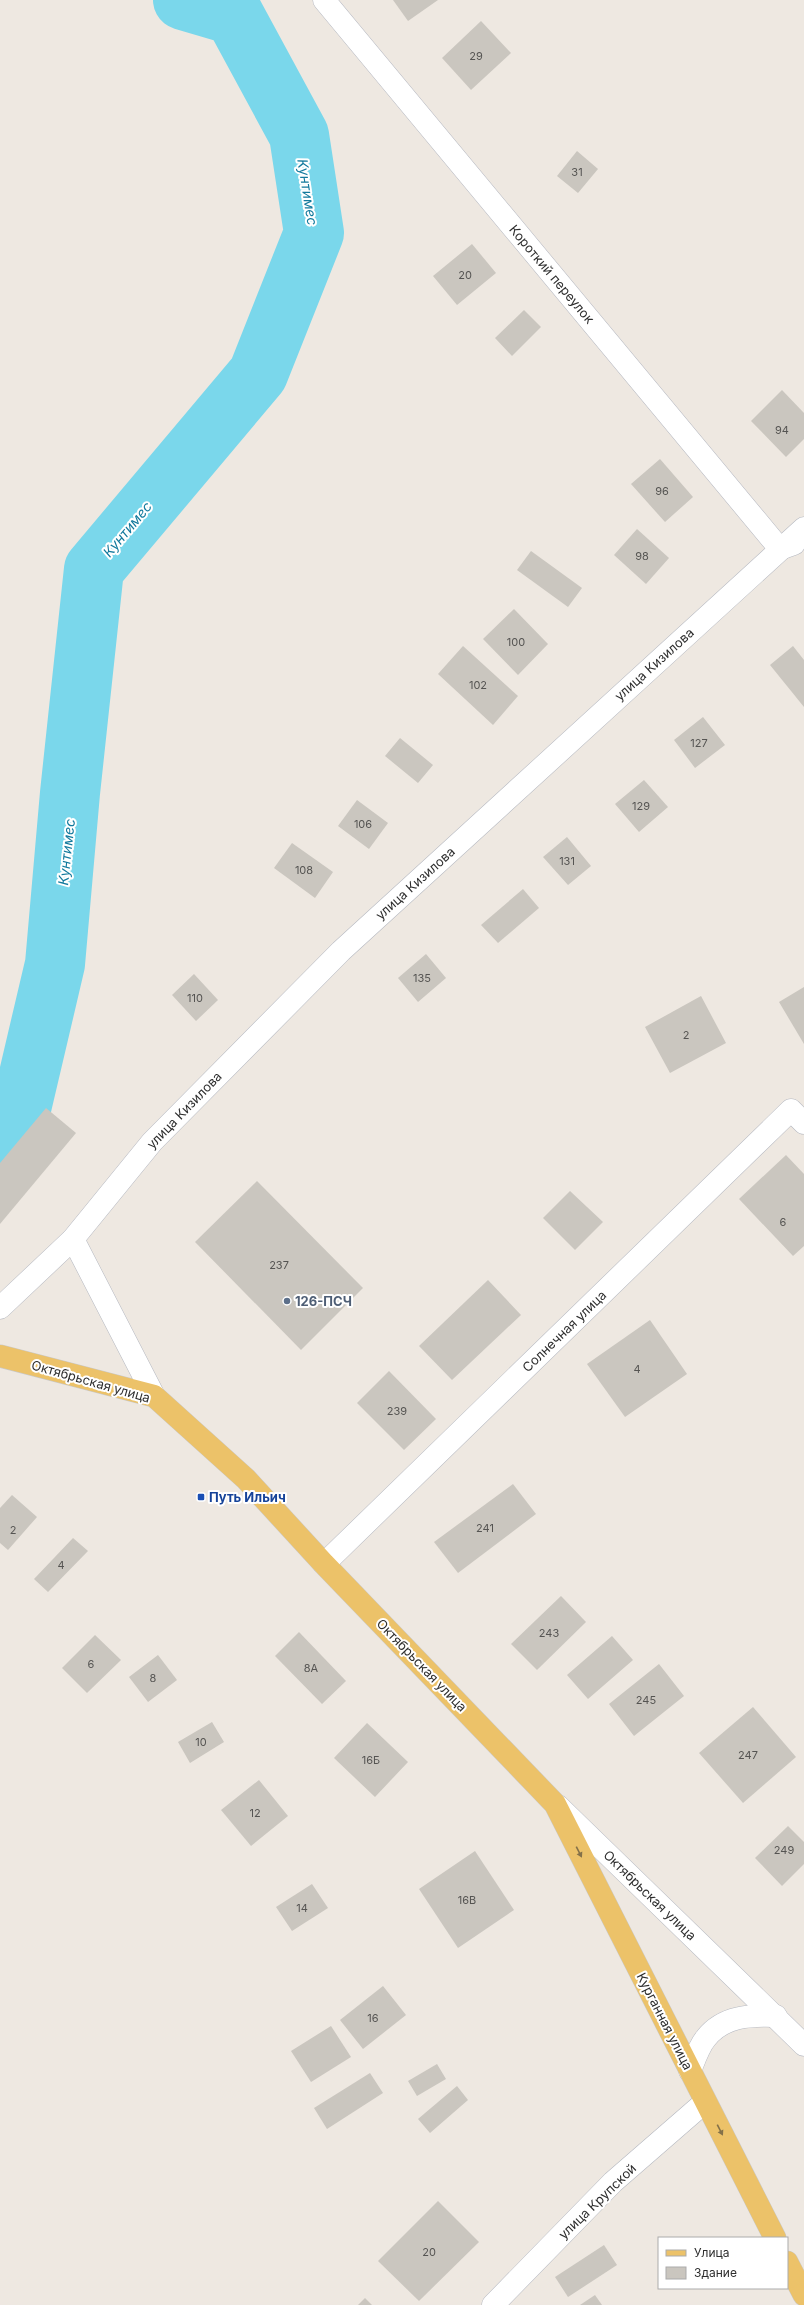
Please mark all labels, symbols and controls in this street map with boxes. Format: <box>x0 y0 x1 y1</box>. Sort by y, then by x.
house number: 29 <box>469 49 483 63</box>
water label: Кунтимес <box>294 158 322 226</box>
house number: 31 <box>571 165 583 179</box>
street label: Короткий переулок <box>506 221 598 327</box>
house number: 20 <box>458 268 472 282</box>
house number: 94 <box>775 423 789 437</box>
house number: 96 <box>655 484 669 498</box>
water label: Кунтимес <box>99 498 155 560</box>
house number: 98 <box>635 549 649 563</box>
street label: улица Кизилова <box>611 624 697 704</box>
house number: 100 <box>507 635 525 649</box>
house number: 102 <box>469 678 487 692</box>
house number: 127 <box>690 736 708 750</box>
house number: 129 <box>632 799 650 813</box>
house number: 106 <box>354 817 372 831</box>
water label: Кунтимес <box>54 818 78 886</box>
street label: улица Кизилова <box>372 843 458 923</box>
house number: 131 <box>559 854 575 868</box>
house number: 108 <box>295 863 313 877</box>
house number: 135 <box>413 971 431 985</box>
house number: 110 <box>187 991 203 1005</box>
house number: 2 <box>683 1028 689 1042</box>
street label: улица Кизилова <box>143 1068 225 1152</box>
house number: 6 <box>780 1215 787 1229</box>
house number: 237 <box>269 1258 289 1272</box>
street label: Солнечная улица <box>519 1287 609 1375</box>
place label: 126-ПСЧ <box>295 1293 352 1309</box>
marker: 126-ПСЧ <box>282 1296 292 1306</box>
street label: Октябрьская улица <box>30 1356 152 1406</box>
house number: 4 <box>633 1362 641 1376</box>
house number: 239 <box>387 1404 407 1418</box>
place label: Путь Ильич <box>209 1489 286 1505</box>
marker: Путь Ильич <box>196 1492 206 1502</box>
house number: 241 <box>476 1521 494 1535</box>
house number: 2 <box>10 1523 16 1537</box>
house number: 4 <box>57 1558 65 1572</box>
street label: Октябрьская улица <box>374 1615 470 1715</box>
house number: 243 <box>539 1626 559 1640</box>
house number: 6 <box>88 1657 95 1671</box>
house number: 8А <box>304 1661 319 1675</box>
house number: 8 <box>150 1671 157 1685</box>
house number: 245 <box>636 1693 656 1707</box>
house number: 10 <box>195 1735 207 1749</box>
house number: 247 <box>738 1748 758 1762</box>
house number: 16Б <box>362 1753 380 1767</box>
house number: 12 <box>249 1806 261 1820</box>
house number: 249 <box>774 1843 794 1857</box>
one-way arrow <box>576 1846 582 1857</box>
street label: Октябрьская улица <box>600 1847 700 1943</box>
house number: 16В <box>458 1893 476 1907</box>
house number: 14 <box>296 1901 308 1915</box>
street label: Курганная улица <box>634 1970 696 2072</box>
house number: 16 <box>367 2011 379 2025</box>
one-way arrow <box>716 2124 723 2136</box>
street label: улица Крупской <box>555 2160 639 2242</box>
legend <box>658 2237 788 2289</box>
house number: 20 <box>422 2245 436 2259</box>
text: Улица <box>694 2245 729 2260</box>
text: Здание <box>694 2265 737 2280</box>

